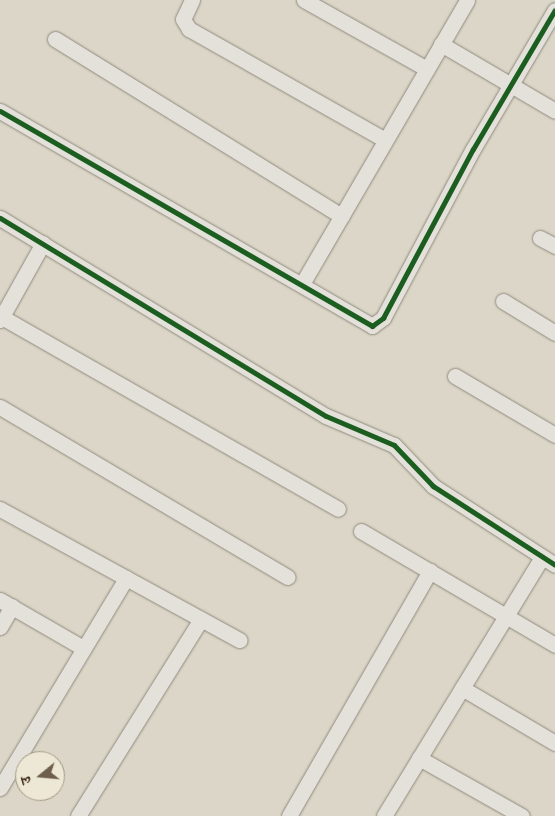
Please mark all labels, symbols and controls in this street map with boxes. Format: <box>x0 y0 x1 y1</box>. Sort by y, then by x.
north arrow <box>15 751 65 801</box>
text: उ <box>16 774 36 786</box>

